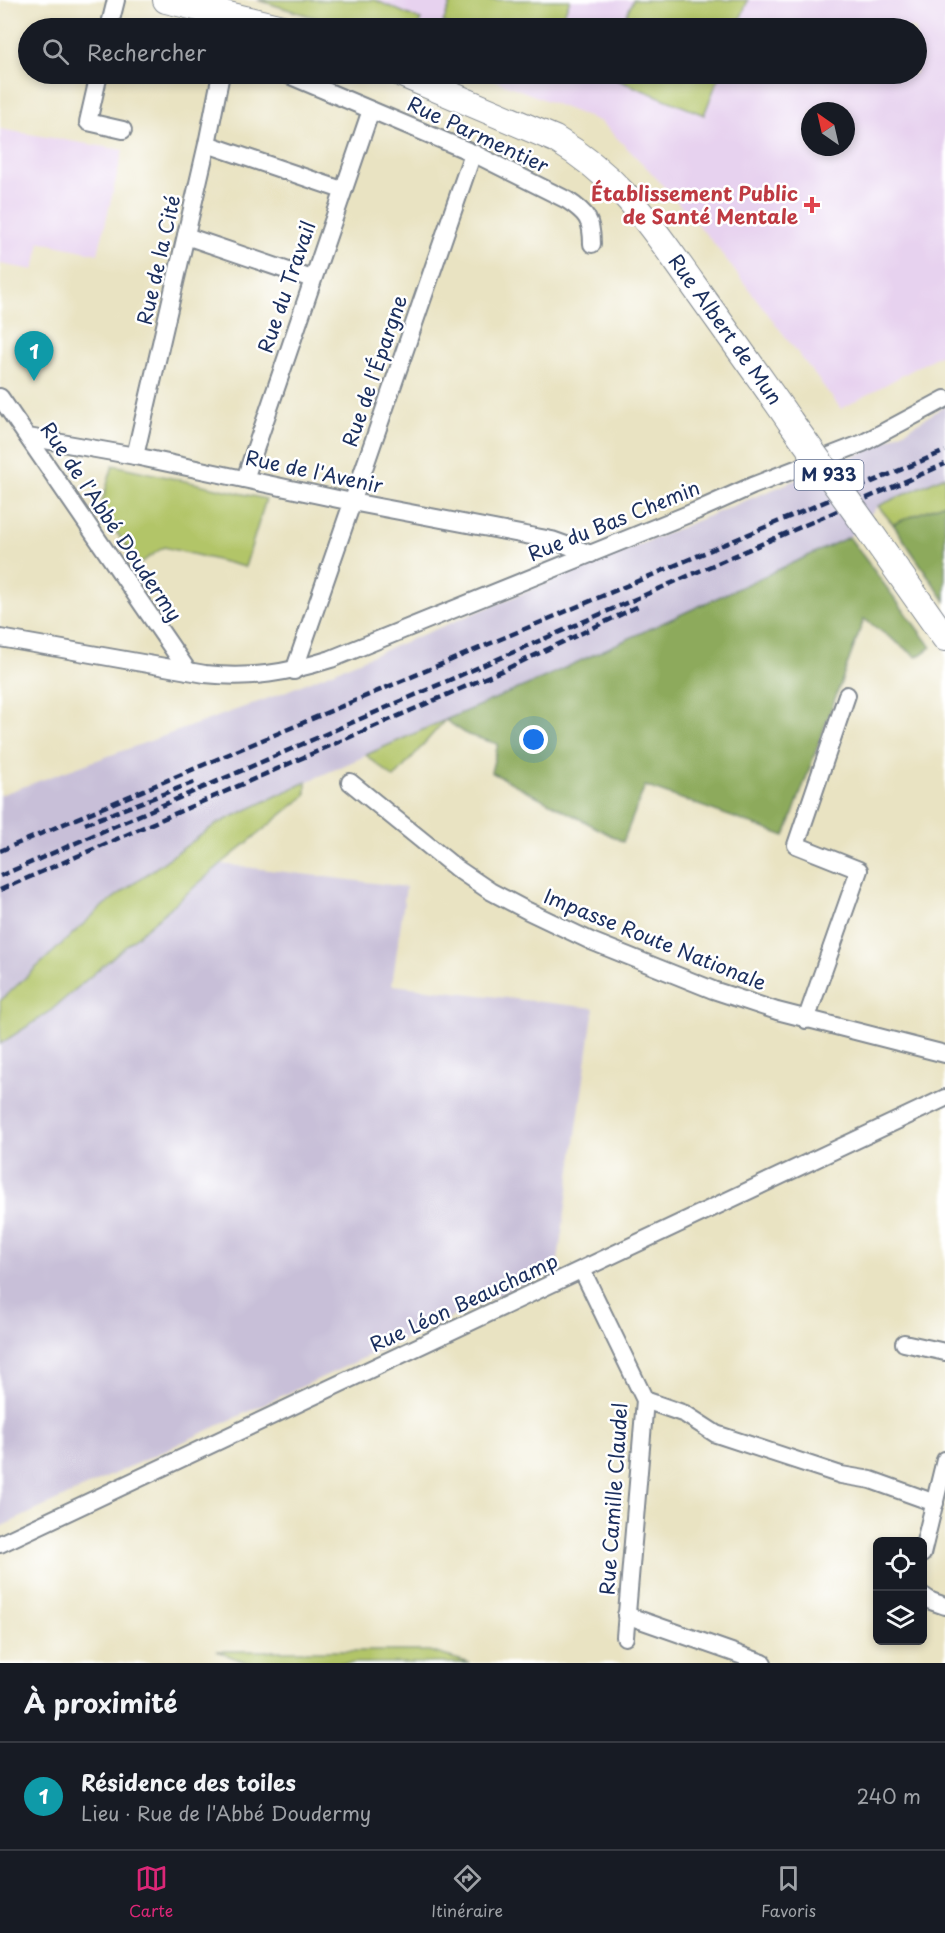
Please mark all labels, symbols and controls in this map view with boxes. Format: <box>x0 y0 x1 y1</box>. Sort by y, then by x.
search box <box>18 18 927 84</box>
icon: search <box>39 35 72 68</box>
text: Rechercher <box>87 35 206 68</box>
street label: Rue Parmentier <box>403 88 555 180</box>
north arrow <box>801 102 855 156</box>
place label: Établissement Public de Santé Mentale <box>591 178 798 231</box>
street label: Rue de la Cité <box>129 192 188 328</box>
marker: Établissement Public de Santé Mentale <box>803 196 821 214</box>
street label: Rue du Travail <box>249 217 323 357</box>
street label: Rue Albert de Mun <box>662 247 790 411</box>
street label: Rue de l'Épargne <box>334 291 414 451</box>
pin: 1 <box>15 332 54 381</box>
street label: Rue de l'Abbé Doudermy <box>34 416 190 627</box>
street label: Rue de l'Avenir <box>243 442 386 500</box>
road number: M 933 <box>794 460 864 490</box>
street label: Rue du Bas Chemin <box>523 472 704 568</box>
your location <box>519 725 548 754</box>
street label: Impasse Route Nationale <box>540 881 771 998</box>
street label: Rue Léon Beauchamp <box>365 1245 563 1359</box>
street label: Rue Camille Claudel <box>591 1402 635 1596</box>
map controls <box>873 1537 927 1645</box>
button: locate <box>873 1537 927 1591</box>
button: layers <box>873 1591 927 1645</box>
text: À proximité <box>24 1683 178 1722</box>
text: Résidence des toiles <box>81 1765 296 1798</box>
text: 1 <box>39 1781 48 1811</box>
text: 240 m <box>856 1781 921 1811</box>
text: Lieu · Rue de l'Abbé Doudermy <box>81 1798 371 1828</box>
tab: Carte <box>129 1862 173 1922</box>
tab: Itinéraire <box>431 1862 503 1922</box>
tab: Favoris <box>761 1862 816 1922</box>

